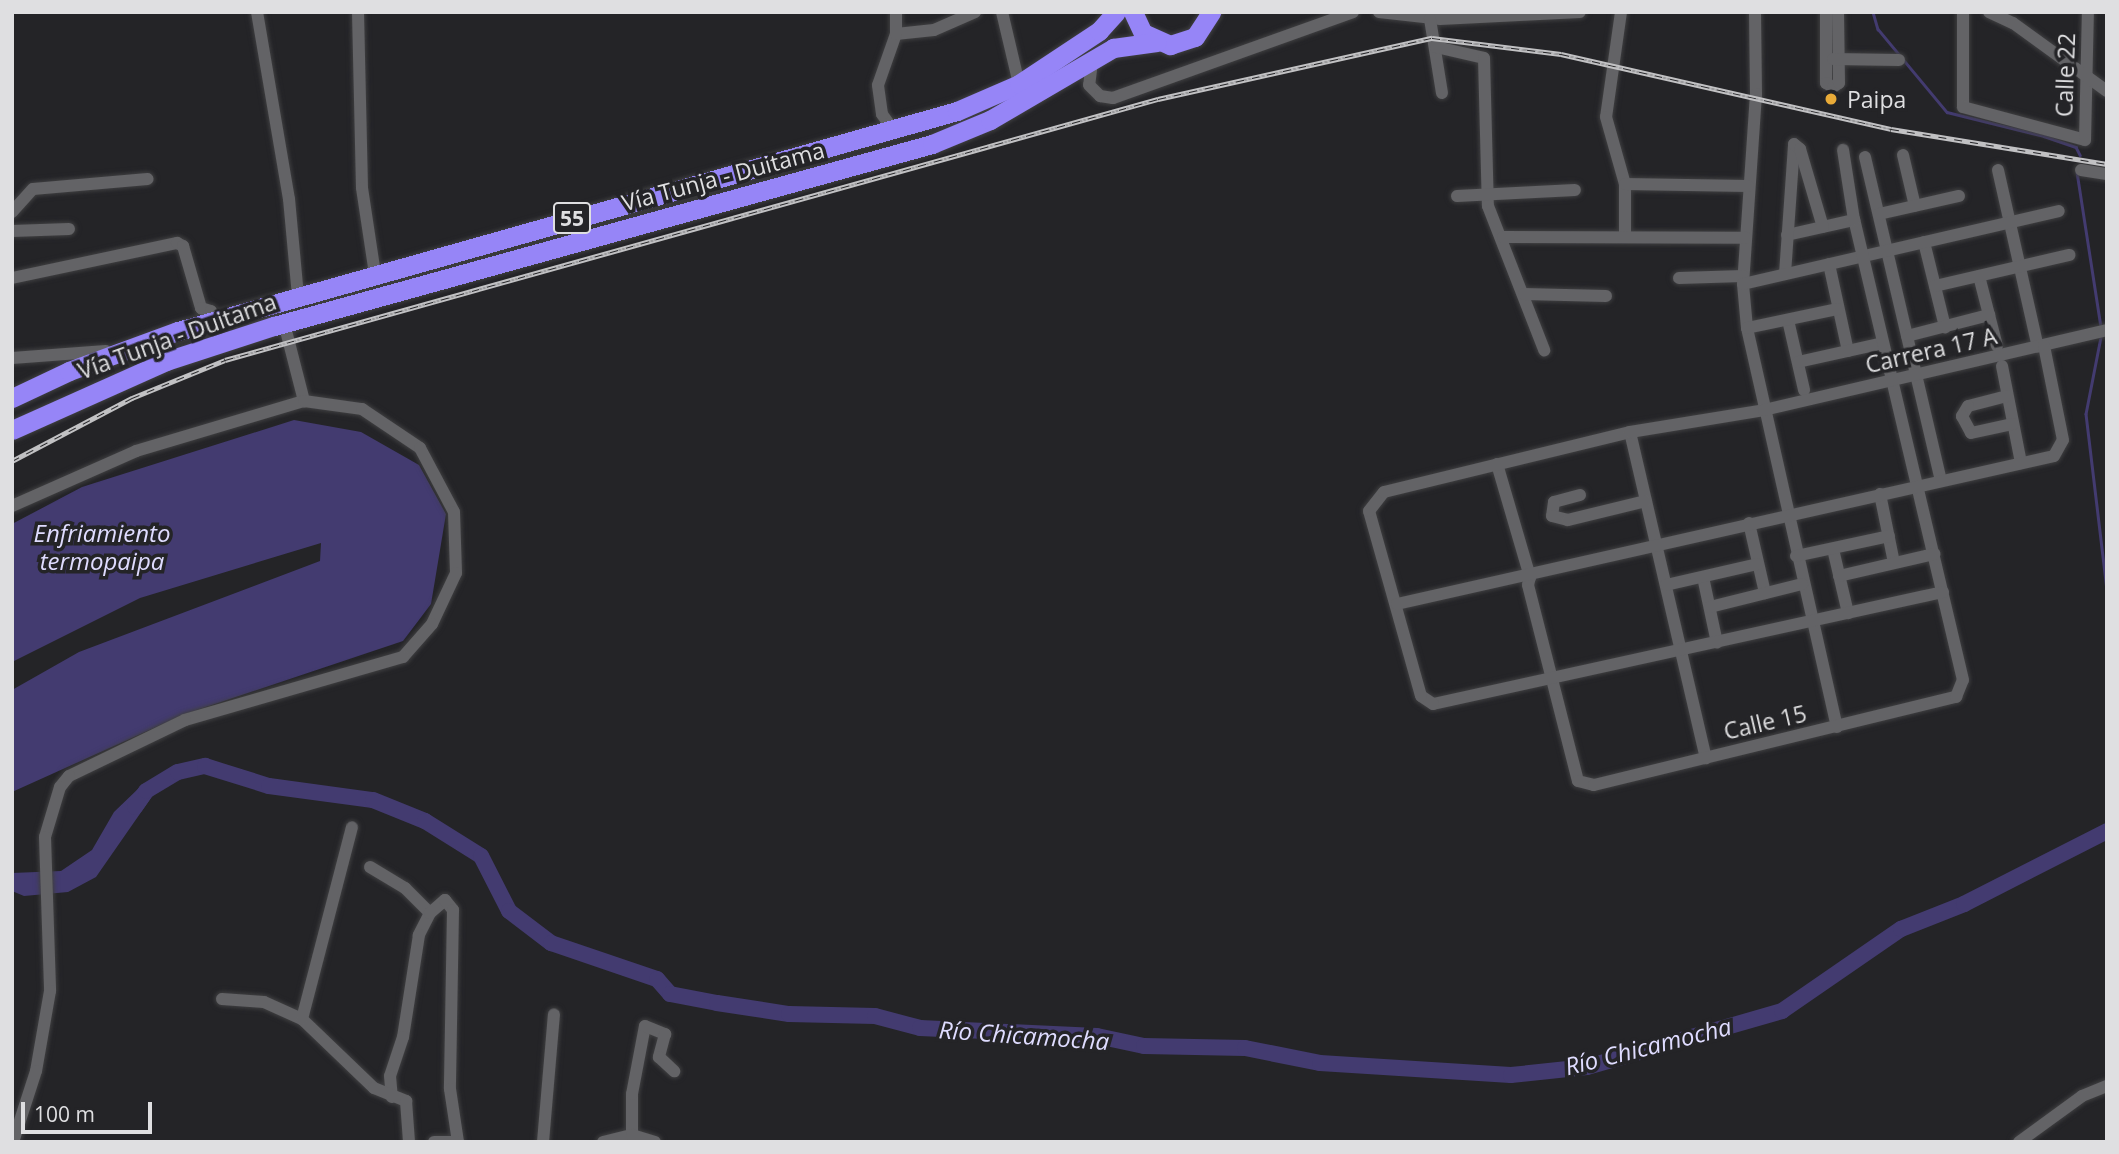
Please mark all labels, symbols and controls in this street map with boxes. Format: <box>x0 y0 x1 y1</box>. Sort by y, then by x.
street label: Calle 22 <box>2050 33 2080 117</box>
place label: Paipa <box>1847 85 1906 113</box>
marker: Paipa <box>1821 89 1841 109</box>
street label: Vía Tunja - Duitama <box>619 136 827 216</box>
road number: 55 <box>553 200 591 235</box>
street label: Vía Tunja - Duitama <box>74 287 280 385</box>
street label: Carrera 17 A <box>1863 321 1999 379</box>
water label: Enfriamiento termopaipa <box>33 519 171 575</box>
street label: Calle 15 <box>1721 699 1809 745</box>
water label: Río Chicamocha <box>1562 1011 1734 1081</box>
water label: Río Chicamocha <box>938 1015 1110 1055</box>
scale bar <box>24 1088 156 1132</box>
text: 100 m <box>34 1100 95 1128</box>

